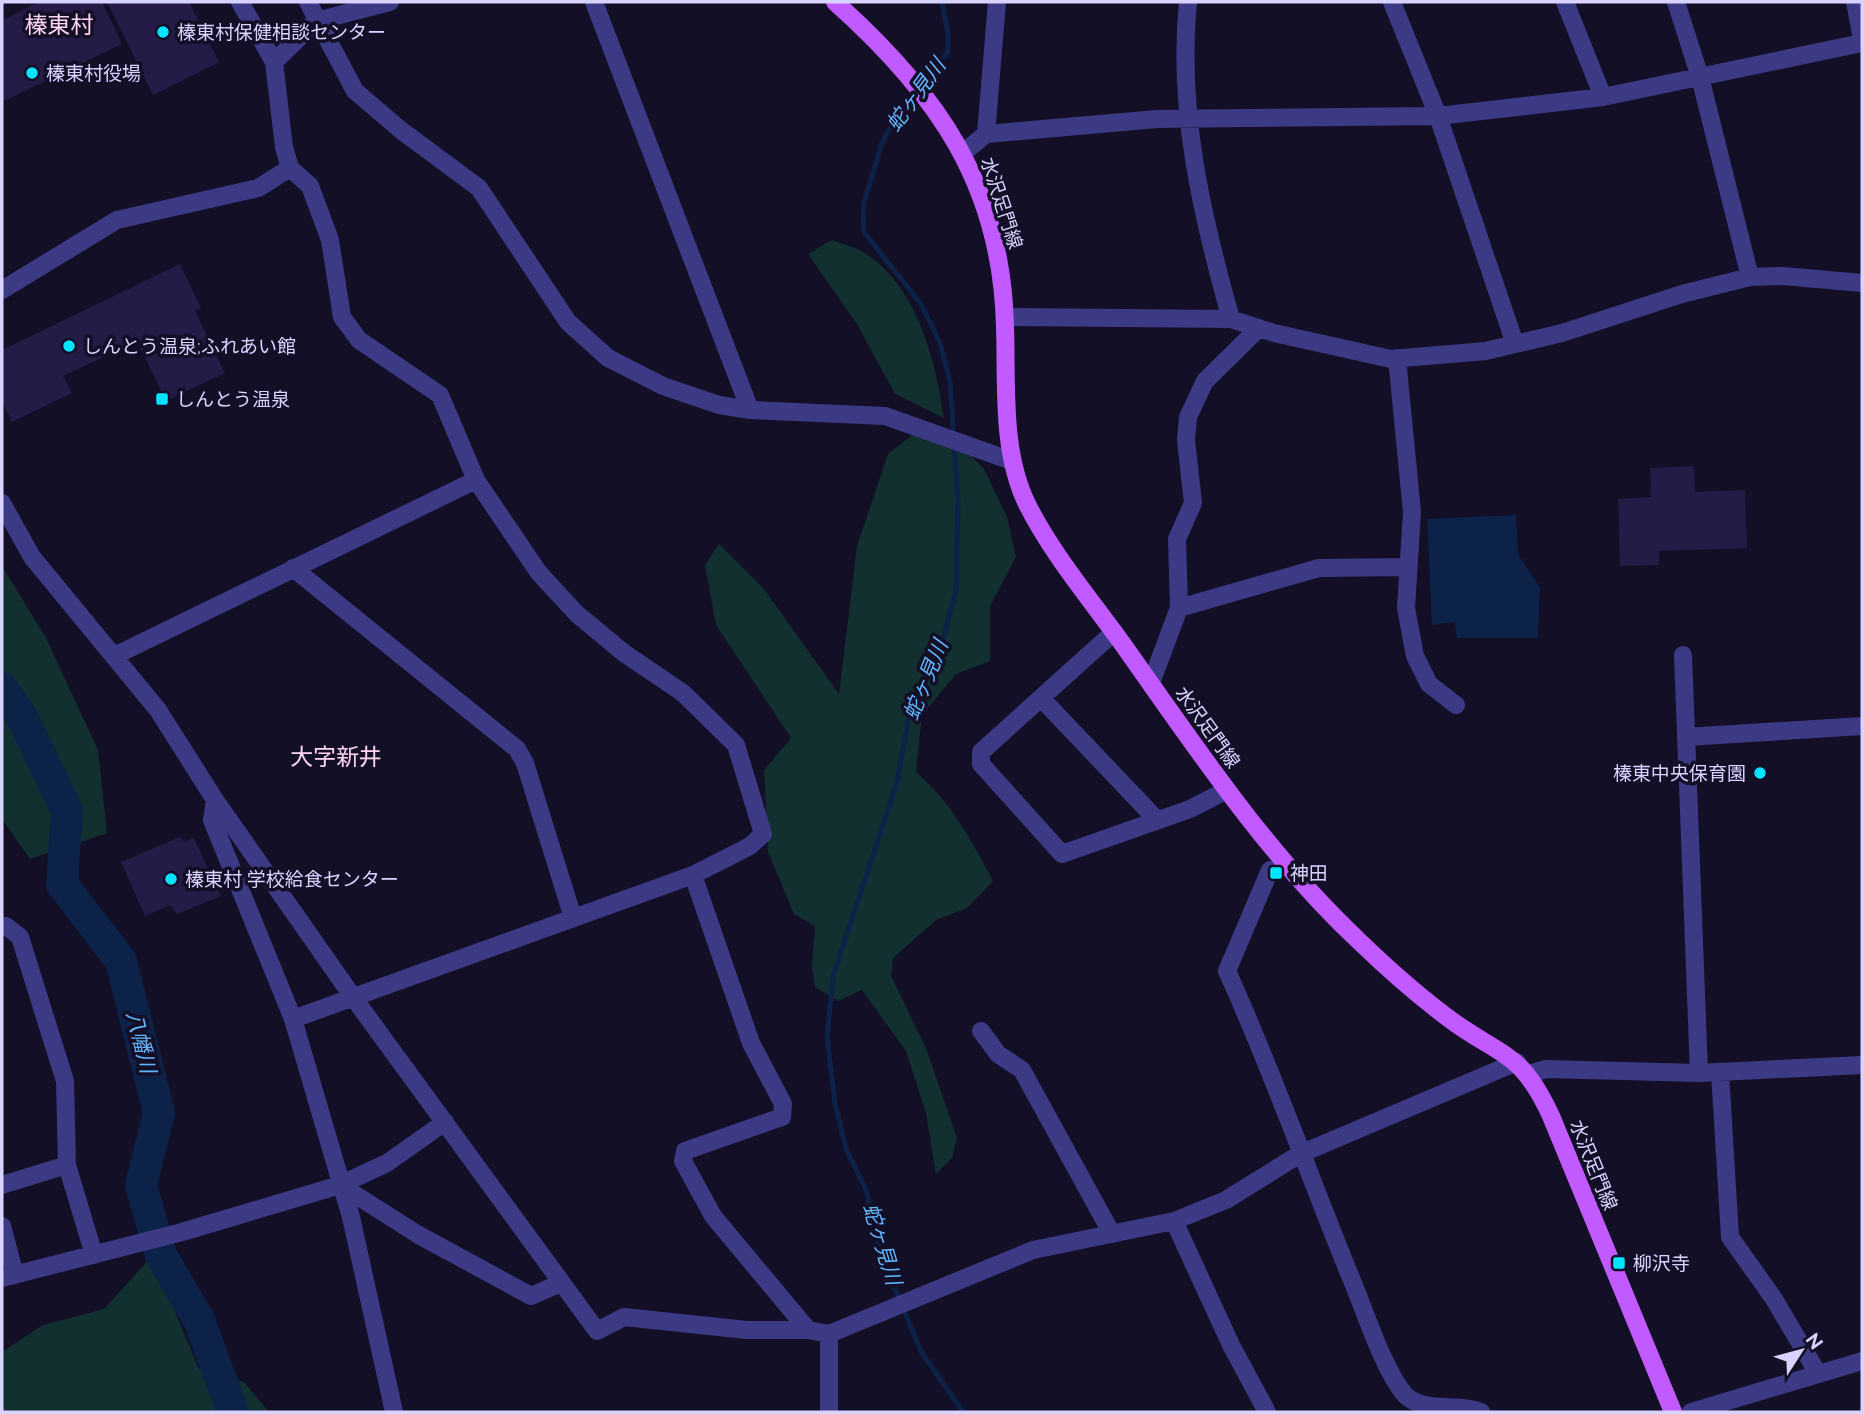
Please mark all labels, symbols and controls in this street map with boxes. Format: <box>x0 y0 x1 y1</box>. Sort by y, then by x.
district label: 榛東村 <box>25 11 94 38</box>
place label: 榛東村保健相談センター <box>177 21 386 43</box>
marker: 榛東村保健相談センター <box>155 24 171 40</box>
water label: 蛇ヶ見川 <box>881 52 952 136</box>
place label: 榛東村役場 <box>46 62 141 84</box>
marker: 榛東村役場 <box>24 65 40 81</box>
street label: 水沢足門線 <box>977 154 1027 252</box>
place label: しんとう温泉;ふれあい館 <box>83 335 296 357</box>
marker: しんとう温泉;ふれあい館 <box>61 338 77 354</box>
place label: しんとう温泉 <box>176 388 290 410</box>
marker: しんとう温泉 <box>154 391 170 407</box>
water label: 蛇ヶ見川 <box>898 634 954 723</box>
street label: 水沢足門線 <box>1171 682 1245 772</box>
district label: 大字新井 <box>290 743 382 770</box>
place label: 榛東中央保育園 <box>1613 762 1746 784</box>
marker: 榛東中央保育園 <box>1752 765 1768 781</box>
place label: 神田 <box>1290 862 1328 884</box>
marker: 神田 <box>1268 865 1284 881</box>
place label: 榛東村 学校給食センター <box>185 868 399 890</box>
marker: 榛東村 学校給食センター <box>163 871 179 887</box>
water label: 八幡川 <box>122 1008 162 1077</box>
street label: 水沢足門線 <box>1566 1117 1622 1213</box>
water label: 蛇ヶ見川 <box>858 1200 907 1290</box>
place label: 柳沢寺 <box>1633 1252 1690 1274</box>
marker: 柳沢寺 <box>1611 1255 1627 1271</box>
north arrow <box>1766 1316 1836 1386</box>
text: N <box>1802 1329 1828 1353</box>

